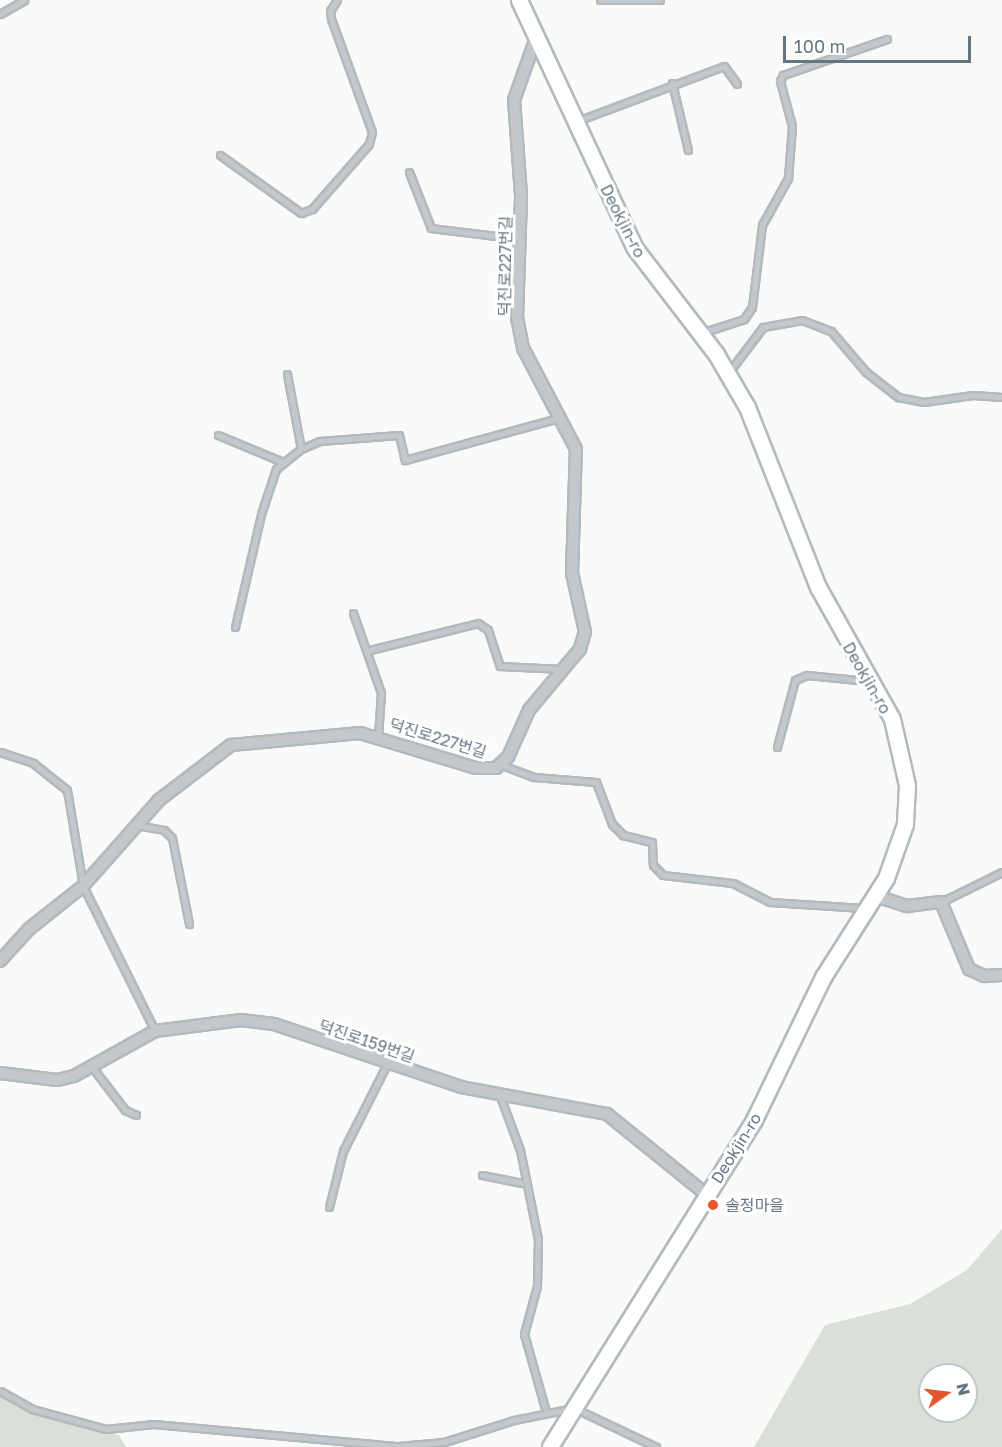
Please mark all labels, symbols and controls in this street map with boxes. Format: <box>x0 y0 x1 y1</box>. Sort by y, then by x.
scale bar <box>786 24 974 62</box>
text: 100 m <box>794 35 845 57</box>
street label: Deokjin-ro <box>596 181 650 261</box>
street label: 덕진로227번길 <box>495 216 515 316</box>
street label: Deokjin-ro <box>839 639 895 717</box>
street label: 덕진로227번길 <box>387 714 489 762</box>
street label: 덕진로159번길 <box>316 1016 418 1066</box>
street label: Deokjin-ro <box>707 1109 765 1187</box>
place label: 솔정마을 <box>725 1195 784 1215</box>
marker: 솔정마을 <box>706 1198 720 1212</box>
north arrow <box>918 1363 978 1423</box>
text: N <box>952 1381 975 1397</box>

